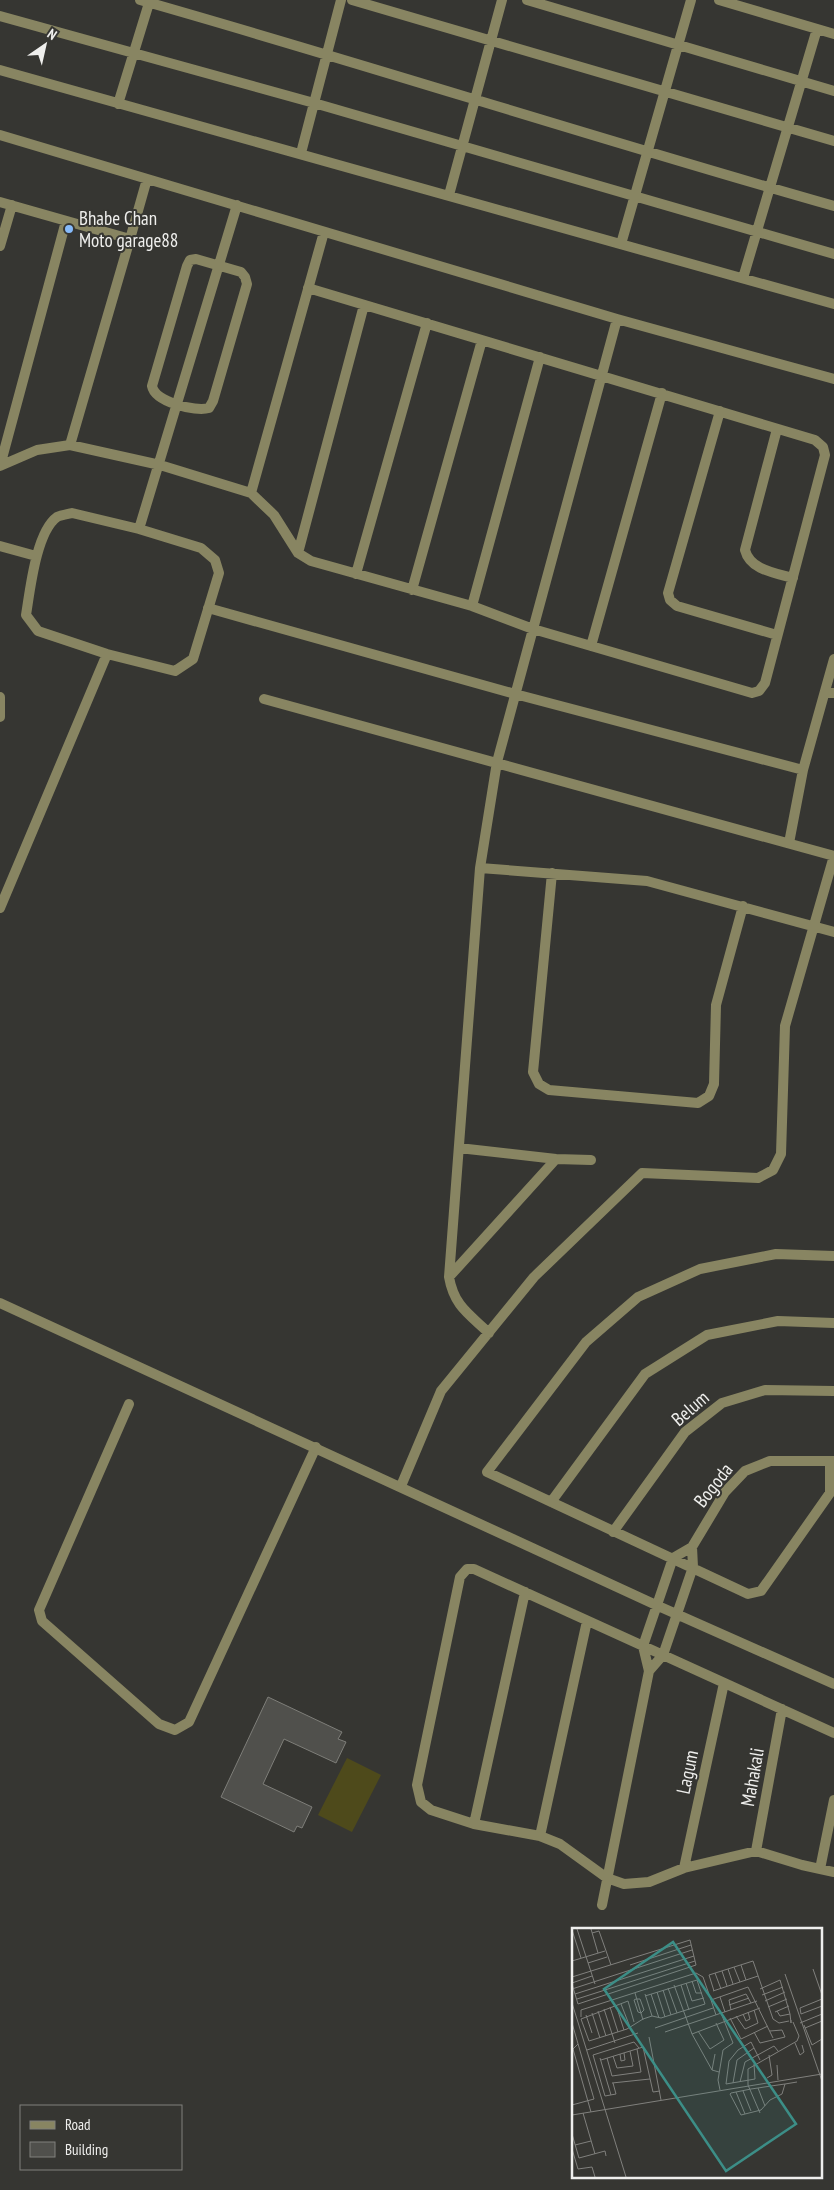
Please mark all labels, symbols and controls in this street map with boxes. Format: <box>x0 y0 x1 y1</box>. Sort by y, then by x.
north arrow <box>20 20 70 70</box>
text: N <box>44 25 60 44</box>
place label: Bhabe Chan Moto garage88 <box>79 206 178 252</box>
marker: Bhabe Chan Moto garage88 <box>63 223 75 235</box>
street label: Belum <box>666 1385 714 1431</box>
street label: Bogoda <box>688 1458 738 1512</box>
street label: Mahakali <box>735 1746 769 1808</box>
street label: Lagum <box>671 1748 703 1796</box>
inset map <box>572 1928 822 2178</box>
legend <box>20 2105 182 2170</box>
text: Road <box>65 2115 91 2134</box>
text: Building <box>65 2140 108 2159</box>

